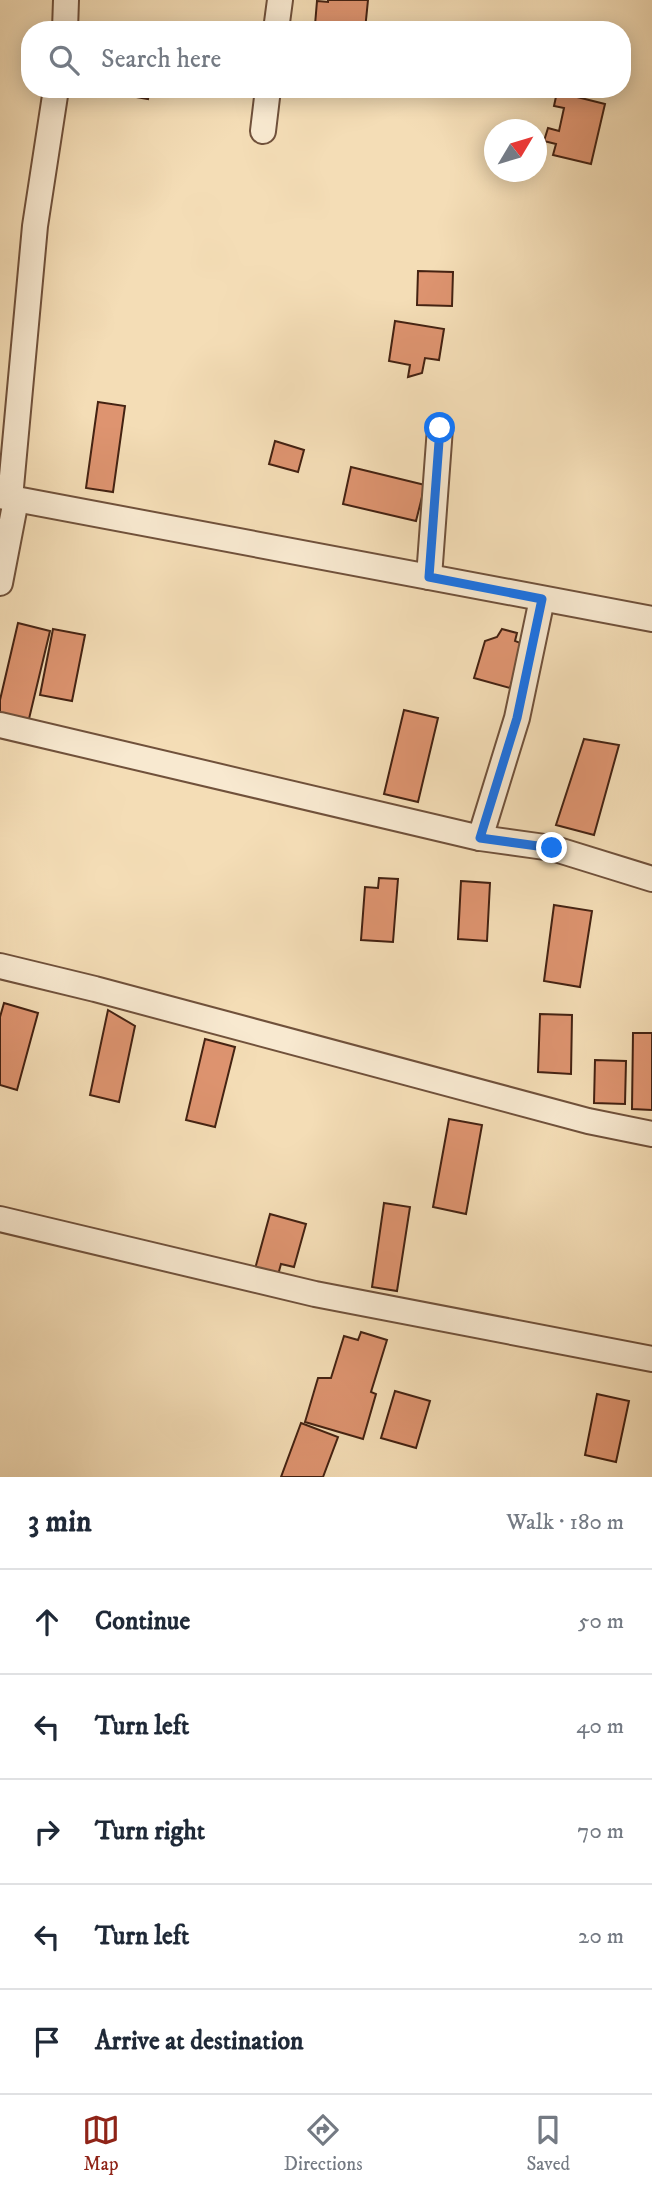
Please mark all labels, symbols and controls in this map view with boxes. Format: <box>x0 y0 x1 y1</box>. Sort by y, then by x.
search box <box>21 21 631 98</box>
icon: search <box>45 41 83 79</box>
text: Search here <box>101 43 221 76</box>
north arrow <box>484 119 547 182</box>
route start <box>424 412 455 443</box>
route end <box>536 832 567 863</box>
text: 3 min <box>28 1504 92 1541</box>
text: Walk · 180 m <box>506 1508 624 1537</box>
icon: ahead <box>28 1603 66 1641</box>
text: Continue <box>95 1605 190 1638</box>
text: 50 m <box>578 1607 624 1636</box>
icon: left <box>28 1708 66 1746</box>
text: Turn left <box>95 1710 189 1743</box>
text: 40 m <box>576 1712 624 1741</box>
icon: right <box>28 1813 66 1851</box>
text: Turn right <box>95 1815 205 1848</box>
text: 70 m <box>577 1817 624 1846</box>
icon: left <box>28 1918 66 1956</box>
text: Turn left <box>95 1920 189 1953</box>
text: 20 m <box>578 1922 624 1951</box>
icon: arrive <box>28 2023 66 2061</box>
text: Arrive at destination <box>95 2025 304 2058</box>
tab: Map <box>82 2111 120 2176</box>
tab: Directions <box>284 2111 363 2176</box>
tab: Saved <box>526 2111 570 2176</box>

